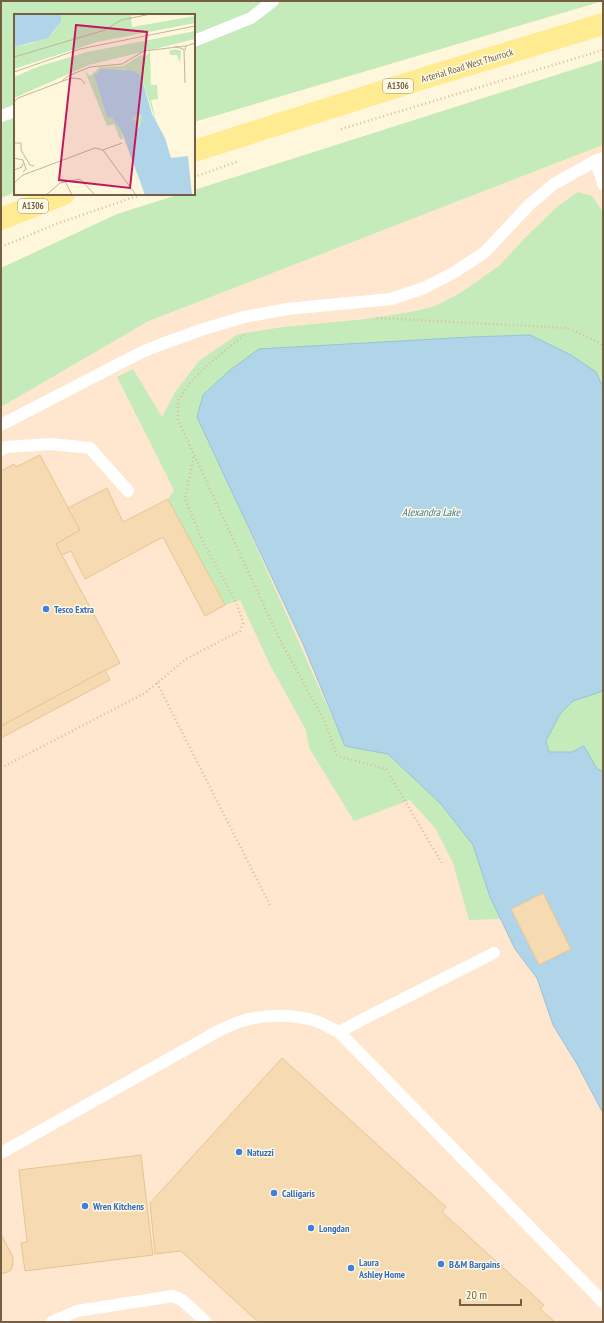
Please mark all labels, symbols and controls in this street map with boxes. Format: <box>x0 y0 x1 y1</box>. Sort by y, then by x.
inset map <box>14 14 195 195</box>
street label: Arterial Road West Thurrock <box>419 45 515 86</box>
road number: A1306 <box>383 79 413 93</box>
road number: A1306 <box>18 199 48 213</box>
water label: Alexandra Lake <box>402 505 461 519</box>
place label: Tesco Extra <box>54 603 94 616</box>
marker: Tesco Extra <box>41 604 51 614</box>
place label: Natuzzi <box>247 1146 274 1159</box>
marker: Natuzzi <box>234 1147 244 1157</box>
place label: Calligaris <box>282 1187 315 1200</box>
marker: Calligaris <box>269 1188 279 1198</box>
place label: Wren Kitchens <box>92 1200 145 1213</box>
marker: Wren Kitchens <box>80 1201 90 1211</box>
place label: Longdan <box>319 1222 350 1235</box>
marker: Longdan <box>306 1223 316 1233</box>
place label: Laura Ashley Home <box>358 1256 405 1281</box>
place label: B&M Bargains <box>449 1258 501 1271</box>
marker: B&M Bargains <box>436 1259 446 1269</box>
marker: Laura Ashley Home <box>346 1263 356 1273</box>
scale bar <box>460 1281 521 1307</box>
text: 20 m <box>466 1287 487 1302</box>

